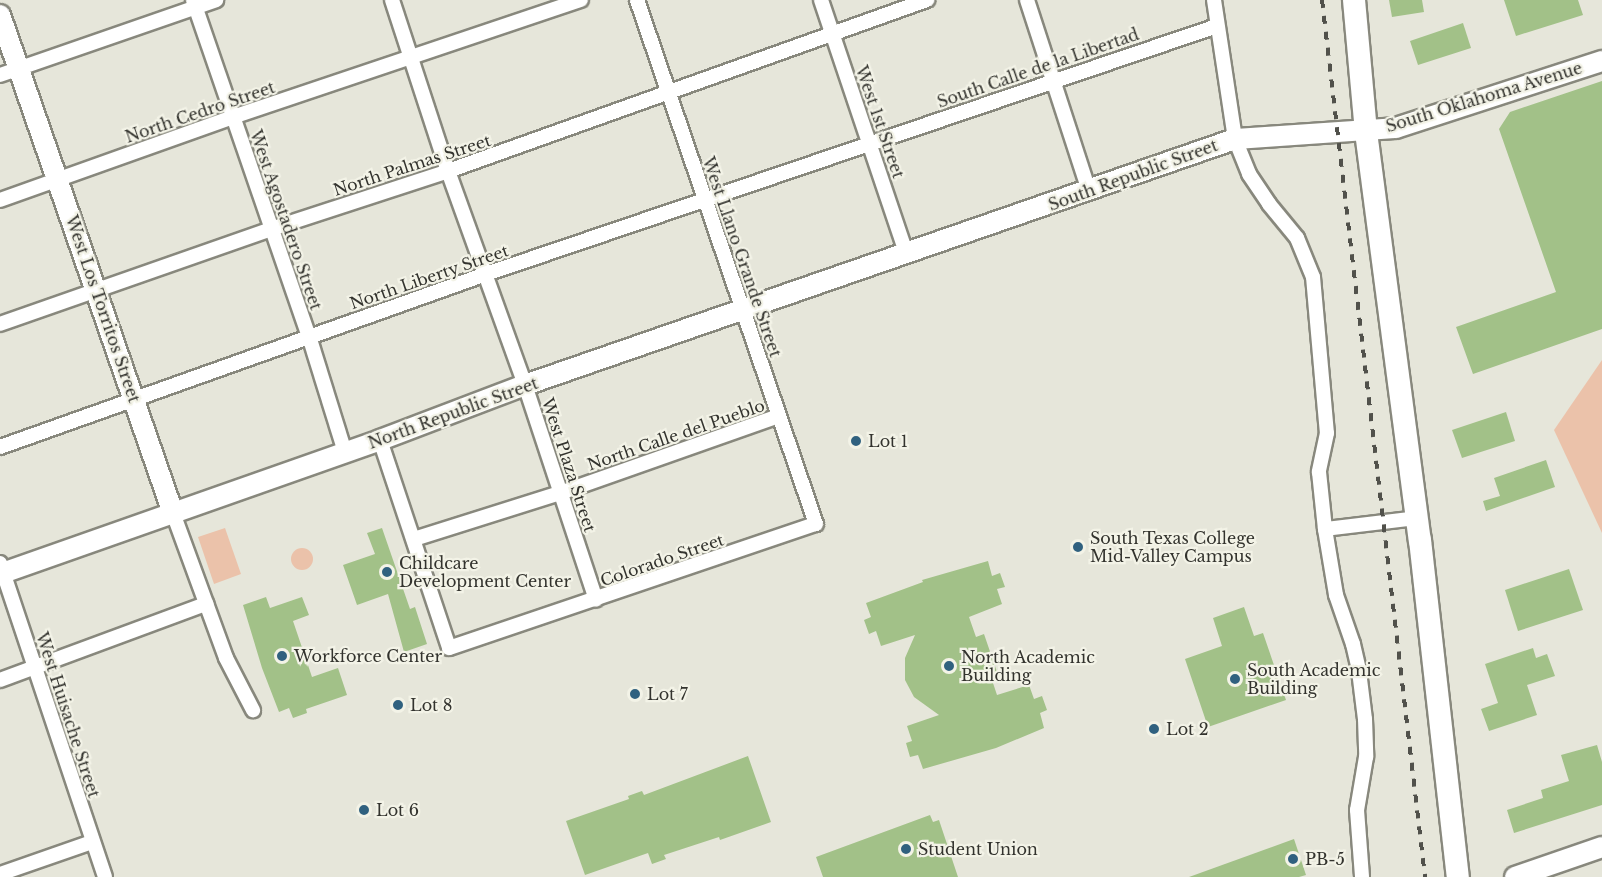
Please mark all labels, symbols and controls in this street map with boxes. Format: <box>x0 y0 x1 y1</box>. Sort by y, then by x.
street label: South Calle de la Libertad <box>935 24 1141 112</box>
street label: South Oklahoma Avenue <box>1383 58 1585 136</box>
street label: West 1st Street <box>852 63 908 181</box>
street label: North Cedro Street <box>123 77 277 147</box>
street label: West Agostadero Street <box>246 127 326 313</box>
street label: North Palmas Street <box>331 130 493 200</box>
street label: South Republic Street <box>1046 135 1220 215</box>
street label: West Llano Grande Street <box>699 154 785 360</box>
street label: West Los Torritos Street <box>62 213 144 405</box>
street label: North Liberty Street <box>347 241 511 313</box>
street label: North Republic Street <box>365 373 541 453</box>
street label: West Plaza Street <box>538 395 600 535</box>
street label: North Calle del Pueblo <box>585 396 767 474</box>
place label: Lot 1 <box>868 431 908 451</box>
marker: Lot 1 <box>849 434 863 448</box>
place label: South Texas College Mid-Valley Campus <box>1090 528 1255 566</box>
street label: Colorado Street <box>598 530 726 590</box>
marker: South Texas College Mid-Valley Campus <box>1071 540 1085 554</box>
place label: Childcare Development Center <box>399 553 571 591</box>
marker: Childcare Development Center <box>380 565 394 579</box>
street label: West Huisache Street <box>32 630 104 800</box>
place label: Workforce Center <box>294 646 442 666</box>
place label: North Academic Building <box>961 647 1095 685</box>
marker: Workforce Center <box>275 649 289 663</box>
marker: North Academic Building <box>942 659 956 673</box>
place label: South Academic Building <box>1247 660 1381 698</box>
marker: South Academic Building <box>1228 672 1242 686</box>
place label: Lot 7 <box>647 684 688 704</box>
marker: Lot 7 <box>628 687 642 701</box>
place label: Lot 8 <box>410 695 452 715</box>
marker: Lot 8 <box>391 698 405 712</box>
place label: Lot 2 <box>1166 719 1209 739</box>
marker: Lot 2 <box>1147 722 1161 736</box>
place label: Lot 6 <box>376 800 419 820</box>
marker: Lot 6 <box>357 803 371 817</box>
place label: Student Union <box>918 839 1038 859</box>
marker: Student Union <box>899 842 913 856</box>
place label: PB-5 <box>1305 849 1345 869</box>
marker: PB-5 <box>1286 852 1300 866</box>

